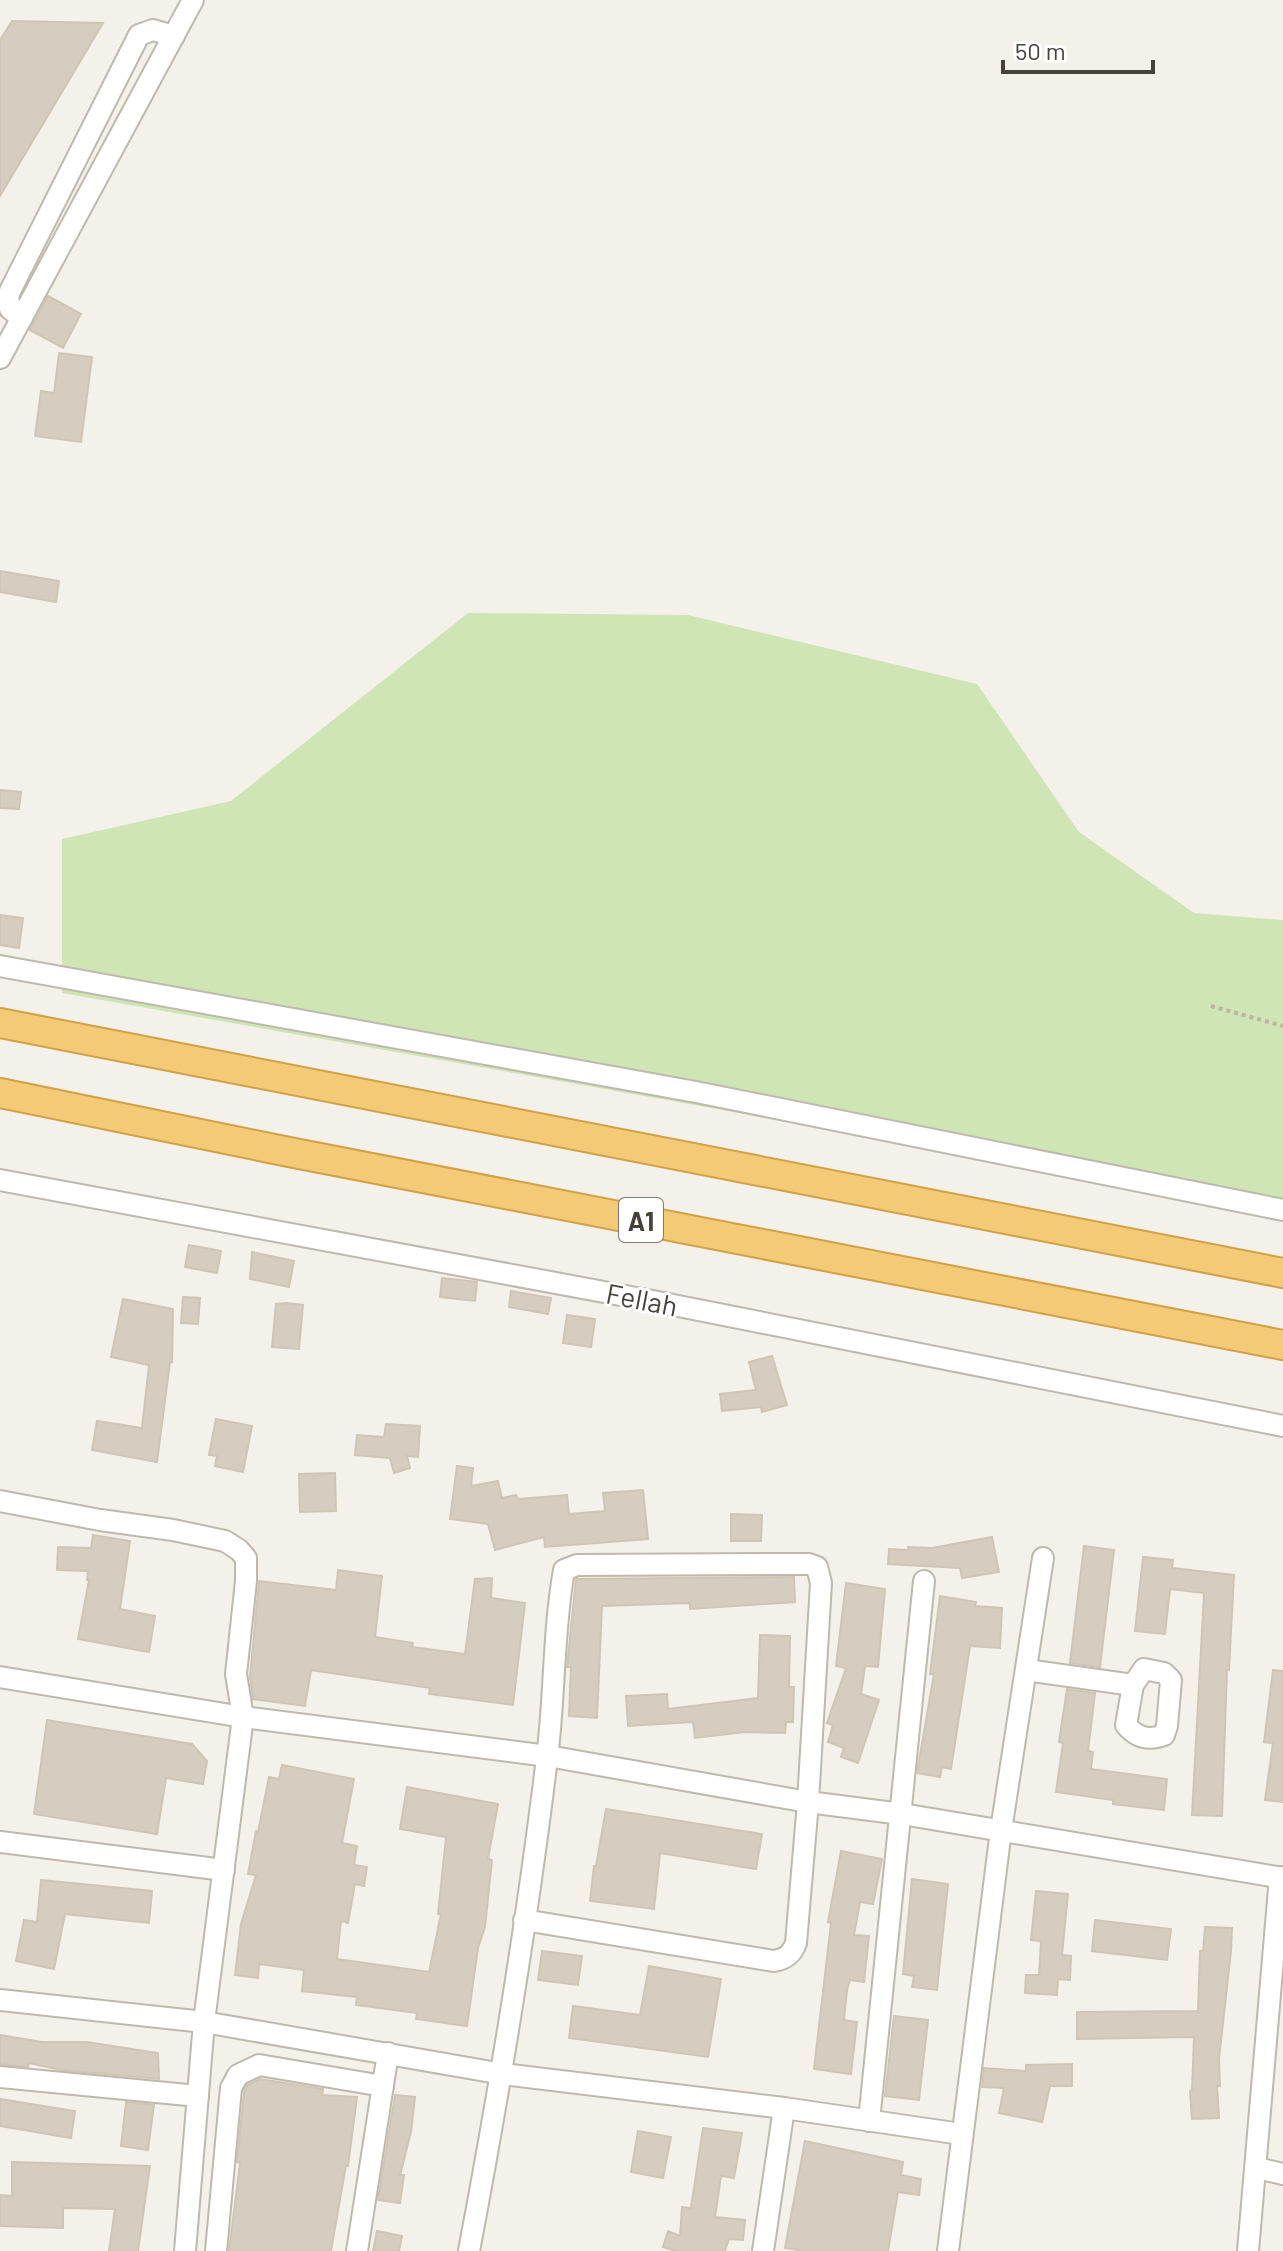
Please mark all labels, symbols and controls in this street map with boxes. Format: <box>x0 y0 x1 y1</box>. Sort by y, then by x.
scale bar <box>1003 24 1153 74</box>
text: 50 m <box>1015 36 1066 65</box>
road number: A1 <box>619 1198 663 1242</box>
street label: Fellah <box>603 1275 681 1323</box>

